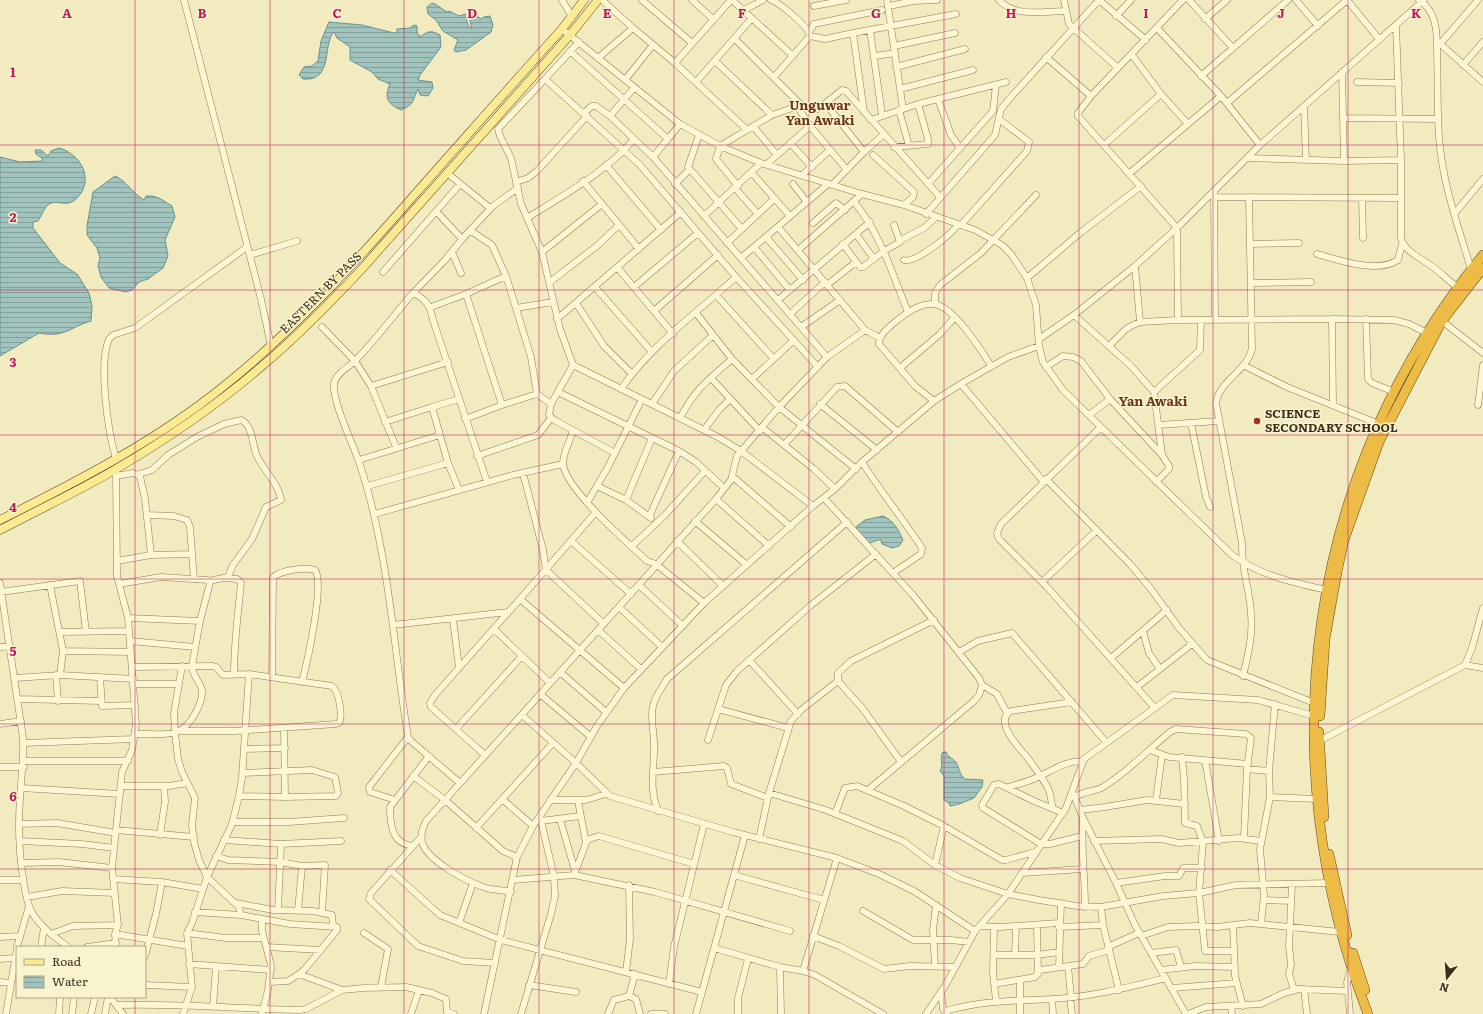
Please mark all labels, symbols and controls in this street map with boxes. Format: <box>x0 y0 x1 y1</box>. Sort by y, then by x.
text: A <box>62 3 72 22</box>
text: B <box>198 3 207 22</box>
text: C <box>332 3 342 22</box>
text: D <box>467 3 477 22</box>
text: E <box>603 3 612 22</box>
text: F <box>738 3 746 22</box>
text: G <box>871 3 881 22</box>
text: H <box>1006 3 1017 22</box>
text: I <box>1143 3 1149 22</box>
text: J <box>1277 3 1285 22</box>
text: K <box>1411 3 1422 22</box>
text: 1 <box>10 62 16 81</box>
district label: Unguwar Yan Awaki <box>786 95 855 129</box>
text: 2 <box>10 207 17 226</box>
street label: EASTERN BY PASS <box>275 247 365 337</box>
text: 3 <box>9 352 17 371</box>
district label: Yan Awaki <box>1119 391 1188 410</box>
place label: SCIENCE SECONDARY SCHOOL <box>1265 404 1398 436</box>
marker: SCIENCE SECONDARY SCHOOL <box>1252 416 1262 426</box>
text: 4 <box>9 497 17 516</box>
text: 5 <box>9 641 17 660</box>
text: 6 <box>9 786 17 805</box>
legend <box>16 946 146 998</box>
text: Road <box>52 952 82 970</box>
north arrow <box>1427 958 1467 998</box>
text: Water <box>52 972 88 990</box>
text: N <box>1437 980 1451 998</box>

